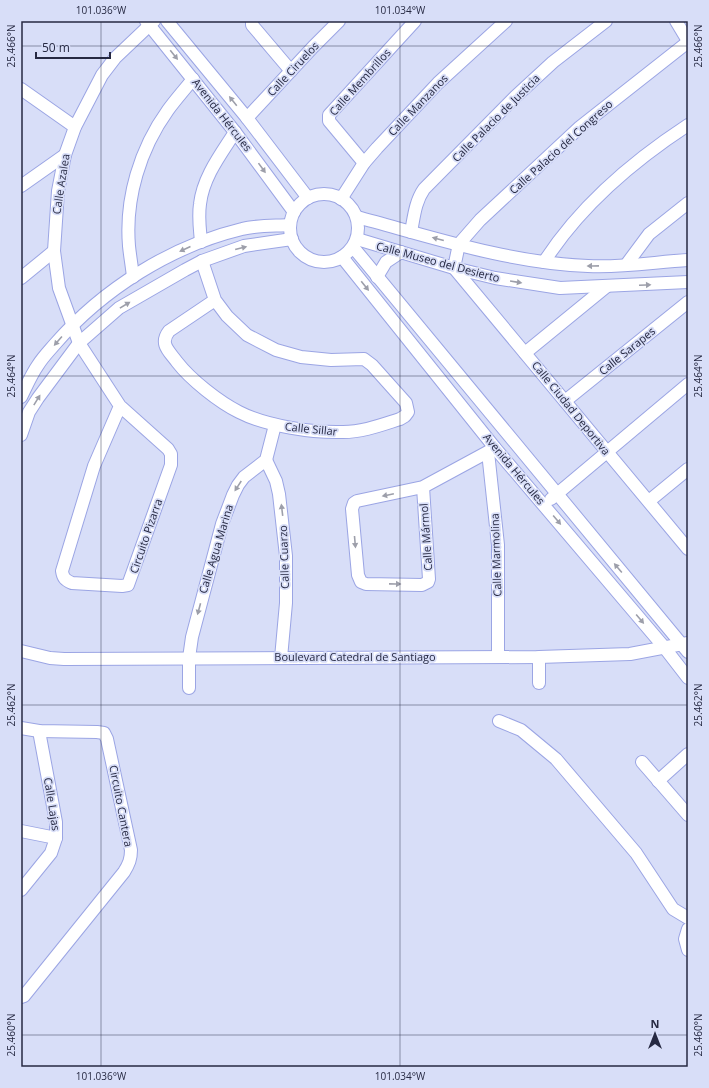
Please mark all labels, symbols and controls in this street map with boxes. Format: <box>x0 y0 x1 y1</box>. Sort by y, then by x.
text: 101.036°W <box>76 3 127 17</box>
text: 101.034°W <box>375 3 426 17</box>
text: 25.466°N <box>4 24 18 68</box>
text: 25.466°N <box>691 24 705 68</box>
scale bar <box>36 34 110 60</box>
street label: Calle Ciruelos <box>263 38 322 99</box>
text: 50 m <box>42 39 70 56</box>
street label: Calle Membrillos <box>326 45 394 118</box>
one-way arrow <box>169 49 178 60</box>
street label: Calle Manzanos <box>384 71 451 139</box>
street label: Calle Palacio de Justicia <box>449 71 543 165</box>
street label: Avenida Hércules <box>189 75 256 154</box>
one-way arrow <box>228 96 237 106</box>
street label: Calle Palacio del Congreso <box>506 96 616 197</box>
street label: Calle Azalea <box>48 153 73 215</box>
one-way arrow <box>258 163 266 174</box>
one-way arrow <box>432 235 444 241</box>
street label: Calle Museo del Desierto <box>375 238 502 285</box>
one-way arrow <box>234 244 247 250</box>
one-way arrow <box>179 246 190 252</box>
one-way arrow <box>586 263 599 269</box>
one-way arrow <box>510 279 522 285</box>
one-way arrow <box>360 280 369 291</box>
one-way arrow <box>639 282 652 288</box>
one-way arrow <box>120 301 130 309</box>
street label: Calle Sarapes <box>595 323 658 378</box>
one-way arrow <box>53 335 62 346</box>
text: 25.464°N <box>4 354 18 398</box>
text: 25.464°N <box>691 354 705 398</box>
street label: Calle Ciudad Deportiva <box>529 358 614 458</box>
one-way arrow <box>33 394 41 405</box>
street label: Calle Sillar <box>284 418 338 439</box>
street label: Avenida Hércules <box>480 430 549 508</box>
one-way arrow <box>234 481 242 491</box>
one-way arrow <box>382 492 394 498</box>
street label: Circuito Pizarra <box>126 496 165 575</box>
street label: Calle Agua Marina <box>195 502 236 595</box>
street label: Calle Mármol <box>416 503 435 571</box>
one-way arrow <box>279 504 285 516</box>
street label: Calle Marmolina <box>487 513 504 597</box>
one-way arrow <box>552 515 561 525</box>
street label: Calle Cuarzo <box>275 525 292 589</box>
one-way arrow <box>351 536 358 548</box>
one-way arrow <box>614 563 623 574</box>
one-way arrow <box>389 581 401 588</box>
one-way arrow <box>196 604 202 616</box>
one-way arrow <box>636 614 645 625</box>
street label: Boulevard Catedral de Santiago <box>274 649 436 664</box>
text: 25.462°N <box>4 683 18 727</box>
text: 25.462°N <box>691 683 705 727</box>
street label: Circuito Cantera <box>106 764 137 848</box>
street label: Calle Lajas <box>41 776 64 832</box>
text: 25.460°N <box>4 1013 18 1057</box>
text: 25.460°N <box>691 1013 705 1057</box>
north arrow <box>635 1014 675 1054</box>
text: N <box>651 1016 659 1031</box>
text: 101.036°W <box>76 1069 127 1083</box>
text: 101.034°W <box>375 1069 426 1083</box>

